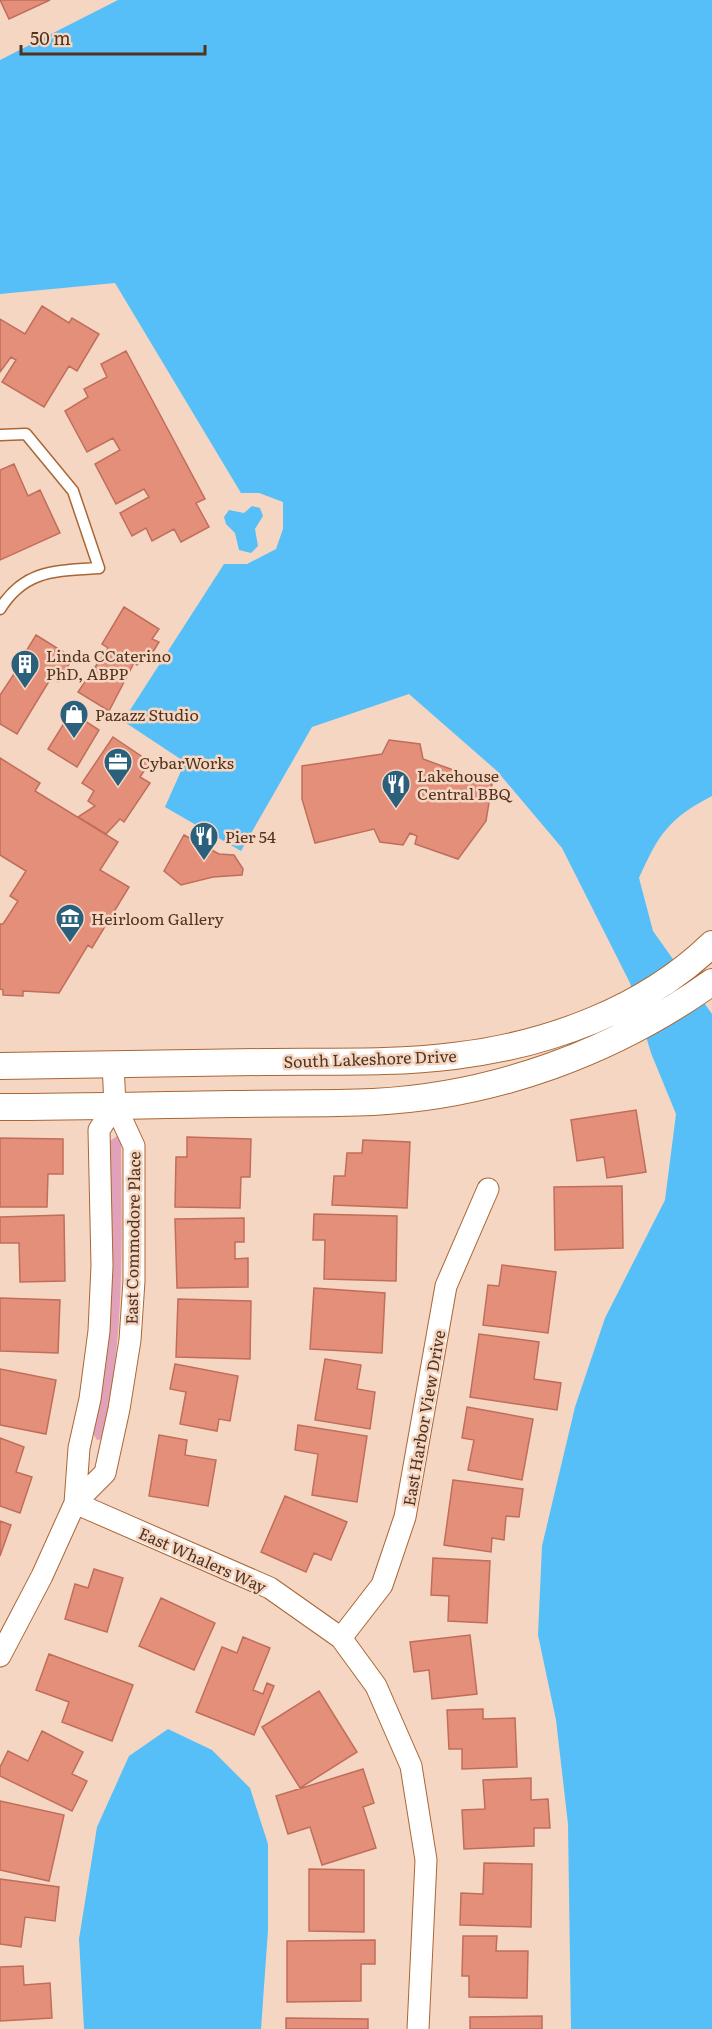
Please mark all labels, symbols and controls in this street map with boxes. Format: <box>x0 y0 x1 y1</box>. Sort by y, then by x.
scale bar <box>21 18 206 56</box>
text: 50 m <box>30 24 71 51</box>
place label: Linda CCaterino PhD, ABPP <box>46 643 171 685</box>
building icon: Linda CCaterino PhD, ABPP <box>9 648 41 690</box>
shop icon: Pazazz Studio <box>58 698 90 740</box>
place label: Pazazz Studio <box>95 702 199 726</box>
office icon: CybarWorks <box>102 746 134 788</box>
place label: CybarWorks <box>139 750 234 774</box>
place label: Lakehouse Central BBQ <box>417 763 513 805</box>
restaurant icon: Lakehouse Central BBQ <box>380 768 412 810</box>
restaurant icon: Pier 54 <box>188 820 220 862</box>
place label: Pier 54 <box>225 824 276 848</box>
museum icon: Heirloom Gallery <box>54 902 86 944</box>
place label: Heirloom Gallery <box>91 906 225 930</box>
street label: South Lakeshore Drive <box>283 1043 457 1073</box>
street label: East Commodore Place <box>118 1151 146 1325</box>
street label: East Harbor View Drive <box>396 1328 450 1508</box>
street label: East Whalers Way <box>135 1520 271 1598</box>

